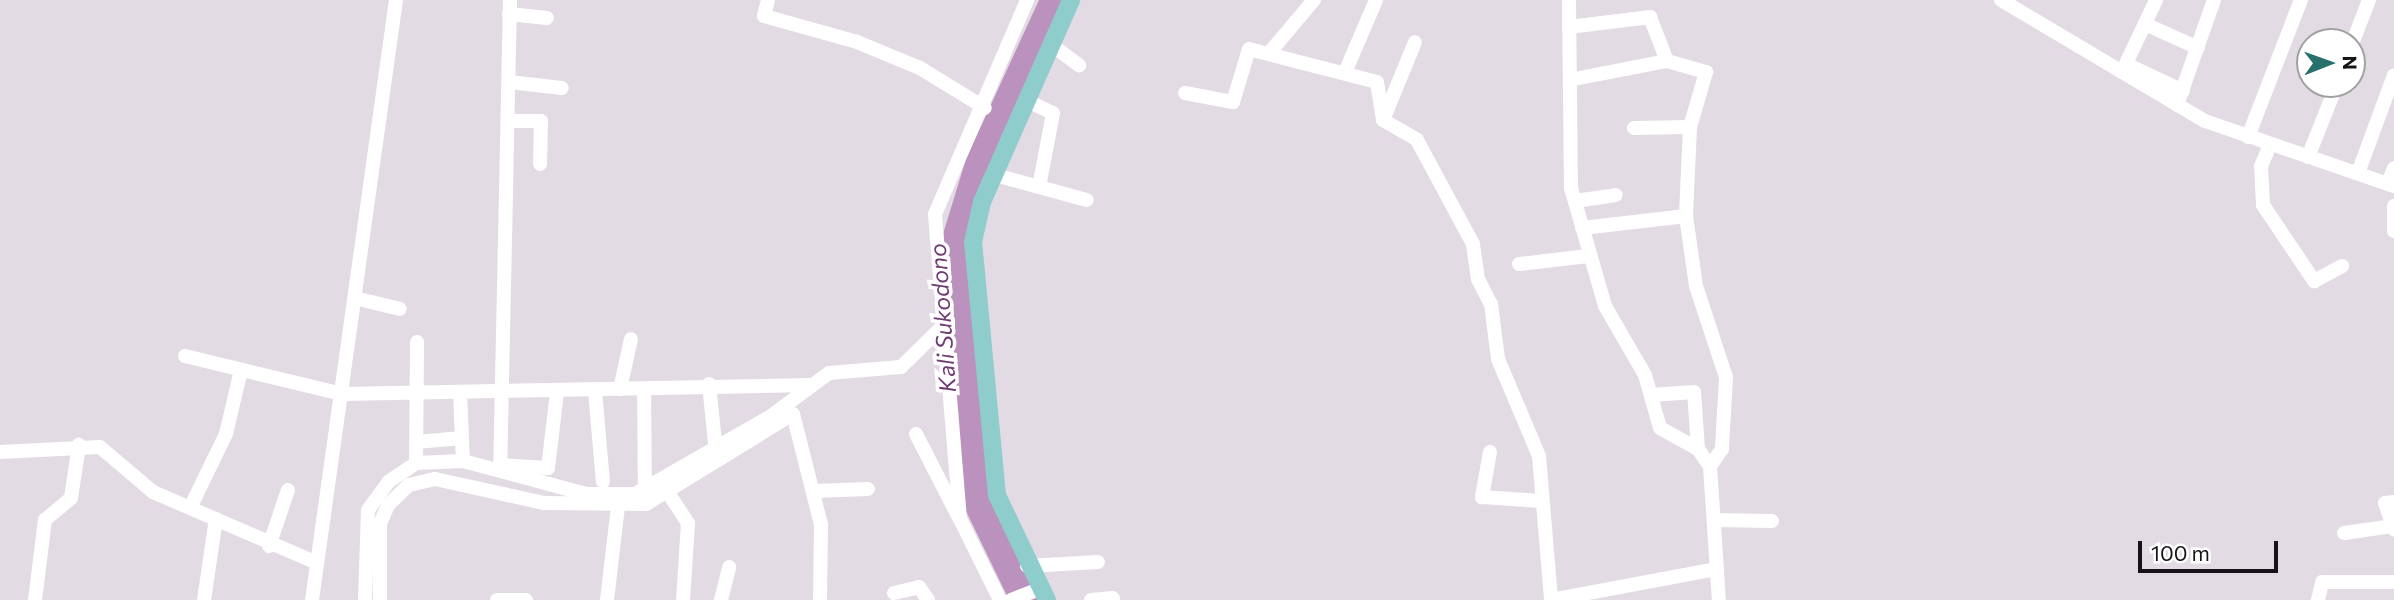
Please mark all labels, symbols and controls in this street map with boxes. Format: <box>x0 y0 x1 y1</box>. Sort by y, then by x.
north arrow <box>2296 28 2366 98</box>
text: N <box>2339 55 2362 70</box>
water label: Kali Sukodono <box>923 242 961 394</box>
scale bar <box>2142 526 2282 570</box>
text: 100 m <box>2151 540 2210 565</box>

